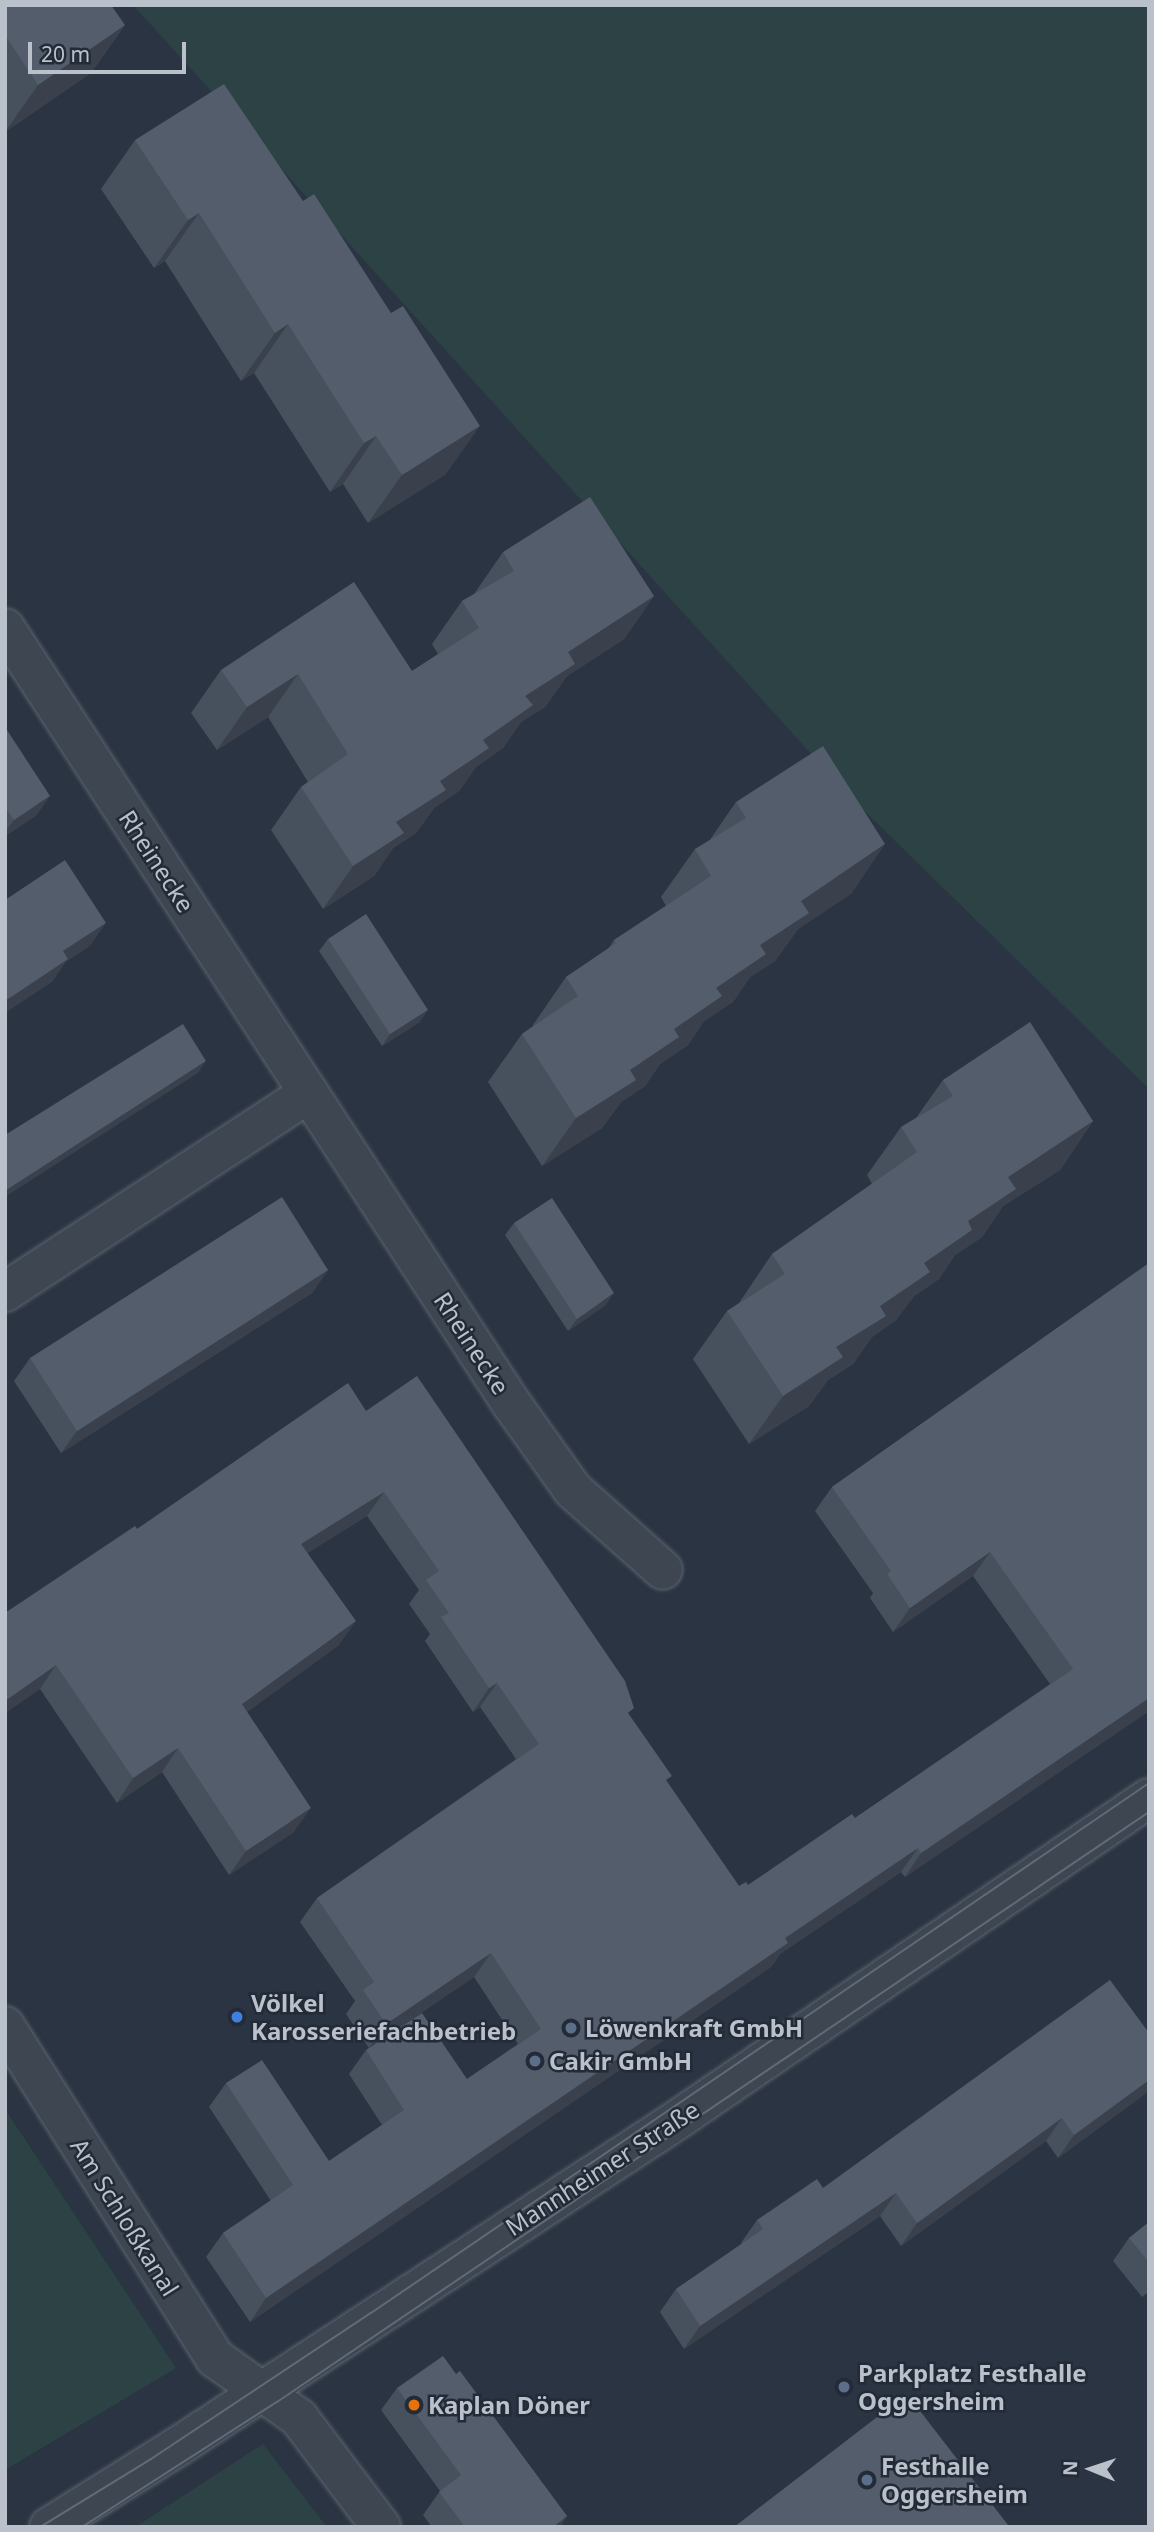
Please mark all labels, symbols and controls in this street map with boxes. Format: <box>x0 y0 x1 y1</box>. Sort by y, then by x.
scale bar <box>32 28 189 72</box>
text: 20 m <box>41 40 90 68</box>
street label: Rheinecke <box>113 805 201 917</box>
street label: Rheinecke <box>428 1287 516 1399</box>
place label: Völkel Karosseriefachbetrieb <box>251 1989 516 2045</box>
marker: Völkel Karosseriefachbetrieb <box>229 2009 245 2025</box>
place label: Löwenkraft GmbH <box>585 2014 803 2042</box>
marker: Löwenkraft GmbH <box>563 2020 579 2036</box>
place label: Cakir GmbH <box>549 2047 692 2075</box>
marker: Cakir GmbH <box>527 2053 543 2069</box>
street label: Mannheimer Straße <box>500 2095 704 2241</box>
street label: Am Schloßkanal <box>65 2133 185 2301</box>
place label: Parkplatz Festhalle Oggersheim <box>858 2359 1087 2415</box>
marker: Parkplatz Festhalle Oggersheim <box>836 2379 852 2395</box>
place label: Kaplan Döner <box>428 2391 590 2419</box>
marker: Kaplan Döner <box>406 2397 422 2413</box>
north arrow <box>1056 2434 1126 2504</box>
place label: Festhalle Oggersheim <box>881 2452 1028 2508</box>
text: N <box>1057 2460 1083 2476</box>
marker: Festhalle Oggersheim <box>859 2472 875 2488</box>

